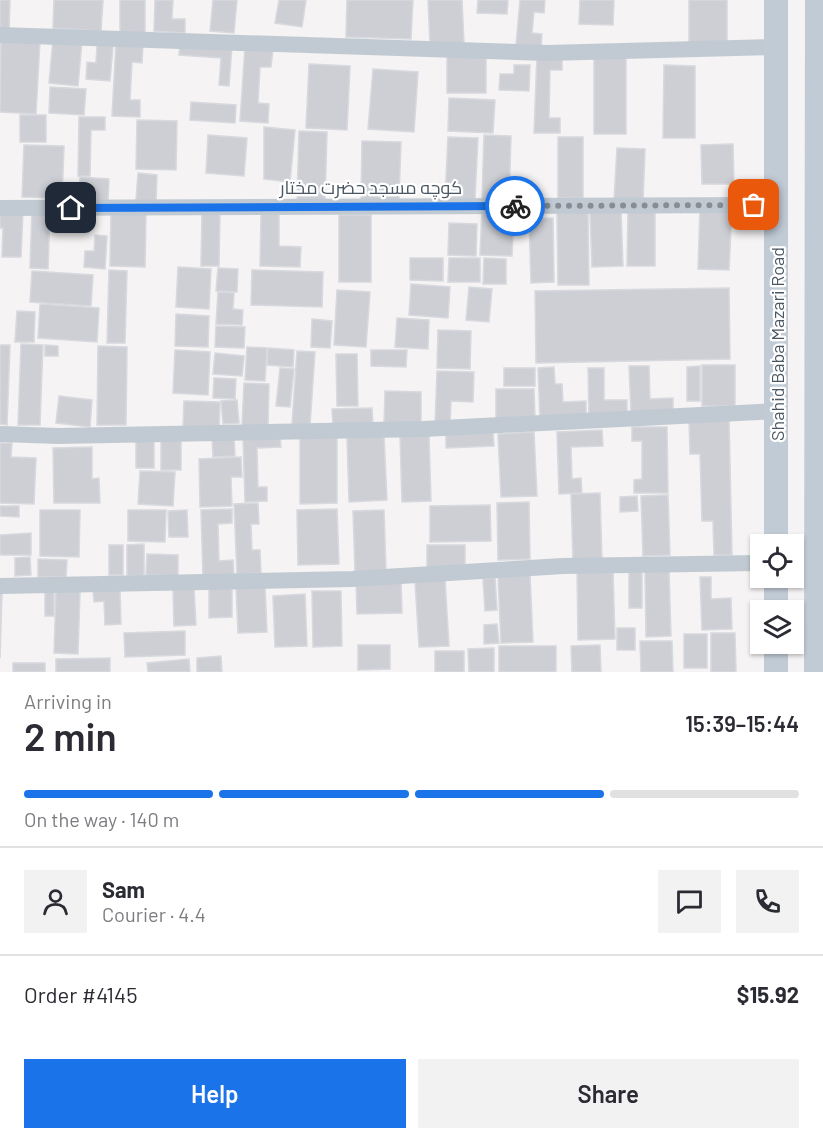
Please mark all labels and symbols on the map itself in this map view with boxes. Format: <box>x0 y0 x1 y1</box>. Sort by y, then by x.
street label: کوچه مسجد حضرت مختار <box>279 176 462 200</box>
courier <box>485 176 545 236</box>
pin <box>728 179 779 230</box>
pin <box>45 182 96 233</box>
street label: Shahid Baba Mazari Road <box>766 247 788 441</box>

